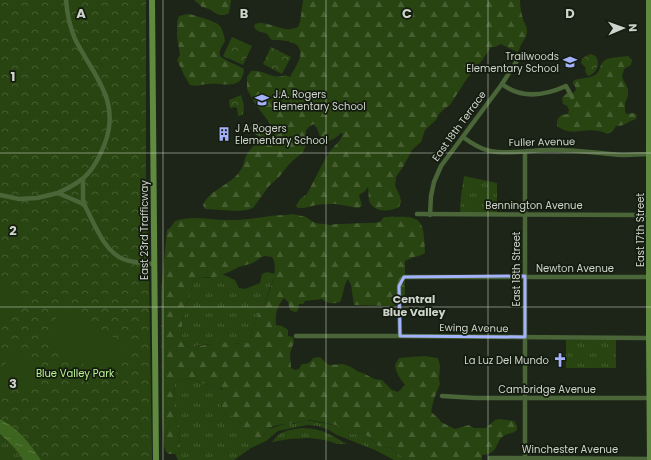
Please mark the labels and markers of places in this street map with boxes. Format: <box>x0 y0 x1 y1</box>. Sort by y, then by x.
place label: Trailwoods Elementary School <box>466 49 559 76</box>
school or university icon: Trailwoods Elementary School <box>562 54 578 70</box>
place label: J.A. Rogers Elementary School <box>273 87 366 114</box>
school or university icon: J.A. Rogers Elementary School <box>254 92 270 108</box>
place label: J A Rogers Elementary School <box>235 121 328 148</box>
building icon: J A Rogers Elementary School <box>216 126 232 142</box>
church icon: La Luz Del Mundo <box>552 352 568 368</box>
place label: La Luz Del Mundo <box>464 353 549 368</box>

